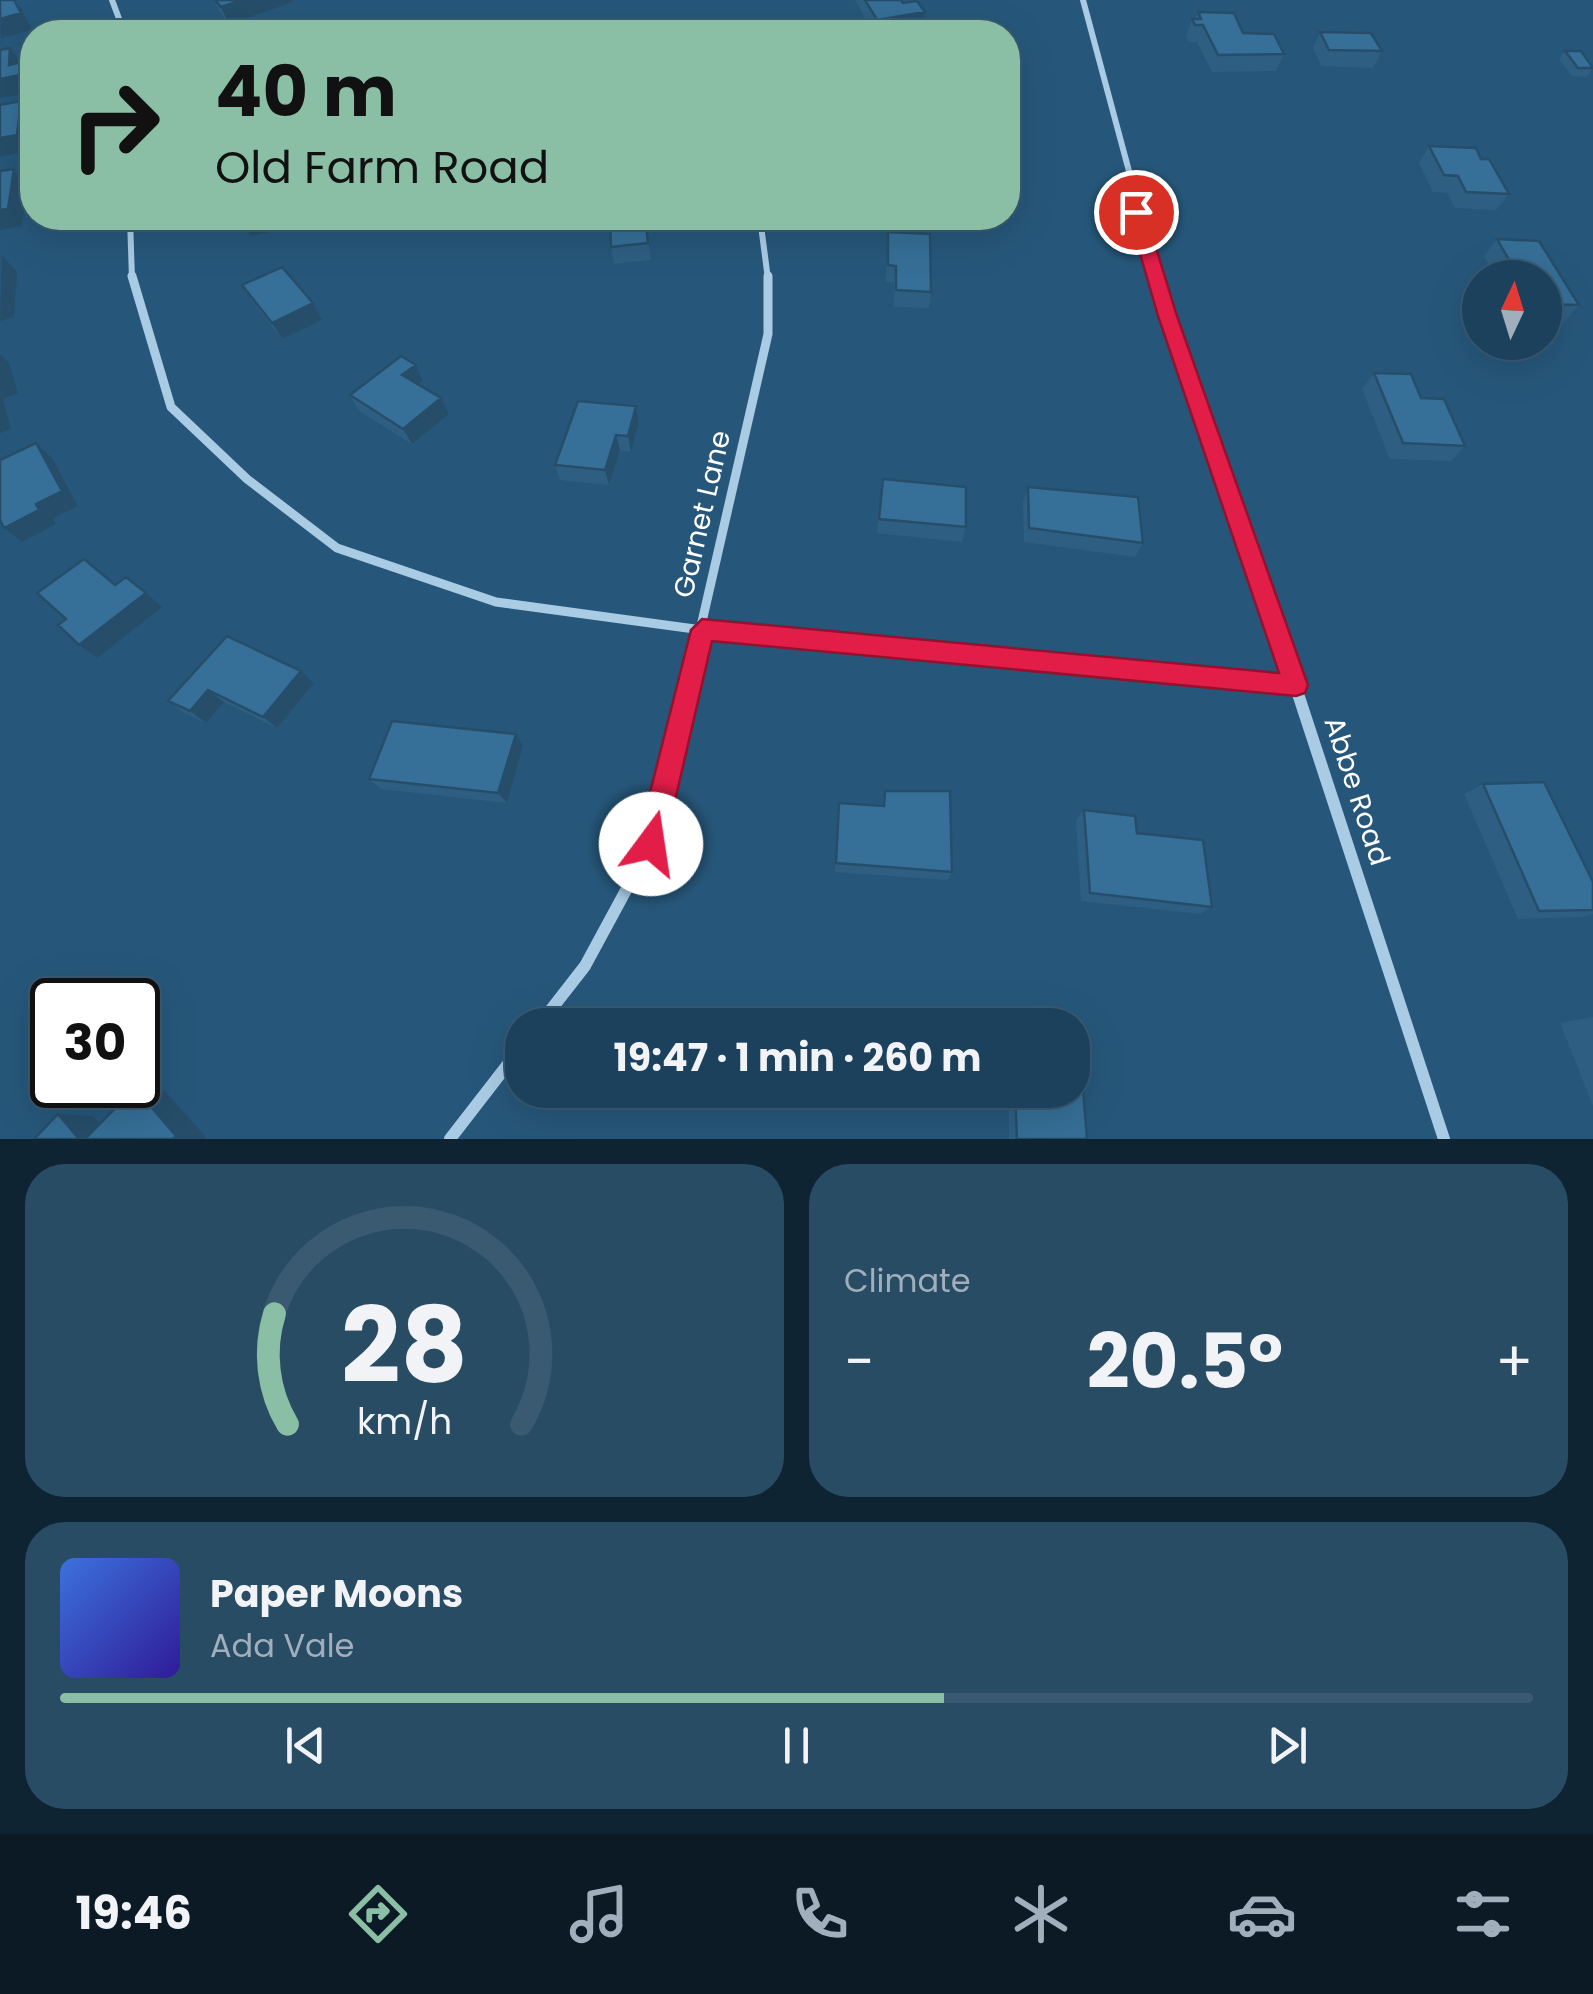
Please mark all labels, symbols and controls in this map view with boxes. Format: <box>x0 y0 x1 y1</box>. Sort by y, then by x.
text: 40 m <box>215 42 397 141</box>
icon: right <box>50 60 180 190</box>
text: Old Farm Road <box>215 136 549 199</box>
pin <box>1094 170 1179 255</box>
icon: arrive <box>1109 185 1164 240</box>
north arrow <box>1462 260 1562 360</box>
map controls <box>1462 260 1562 360</box>
street label: Garnet Lane <box>664 427 740 601</box>
street label: Abbe Road <box>1315 712 1399 870</box>
position arrow <box>599 792 703 896</box>
speed limit sign: 30 <box>30 978 160 1108</box>
text: 19:47 · 1 min · 260 m <box>614 1031 981 1084</box>
text: Climate <box>844 1258 971 1303</box>
text: 28 <box>341 1273 468 1418</box>
text: 20.5° <box>1087 1309 1283 1414</box>
text: − <box>844 1323 874 1400</box>
text: + <box>1495 1323 1533 1400</box>
text: km/h <box>357 1396 452 1447</box>
text: Paper Moons <box>210 1567 463 1620</box>
text: Ada Vale <box>210 1623 354 1668</box>
icon: previous <box>278 1718 333 1773</box>
icon: pause <box>769 1718 824 1773</box>
icon: next <box>1260 1718 1315 1773</box>
icon: directions <box>343 1879 413 1949</box>
icon: music <box>564 1879 634 1949</box>
icon: phone <box>785 1879 855 1949</box>
icon: climate <box>1006 1879 1076 1949</box>
icon: car <box>1227 1879 1297 1949</box>
icon: filters <box>1448 1879 1518 1949</box>
text: 19:46 <box>75 1882 192 1945</box>

